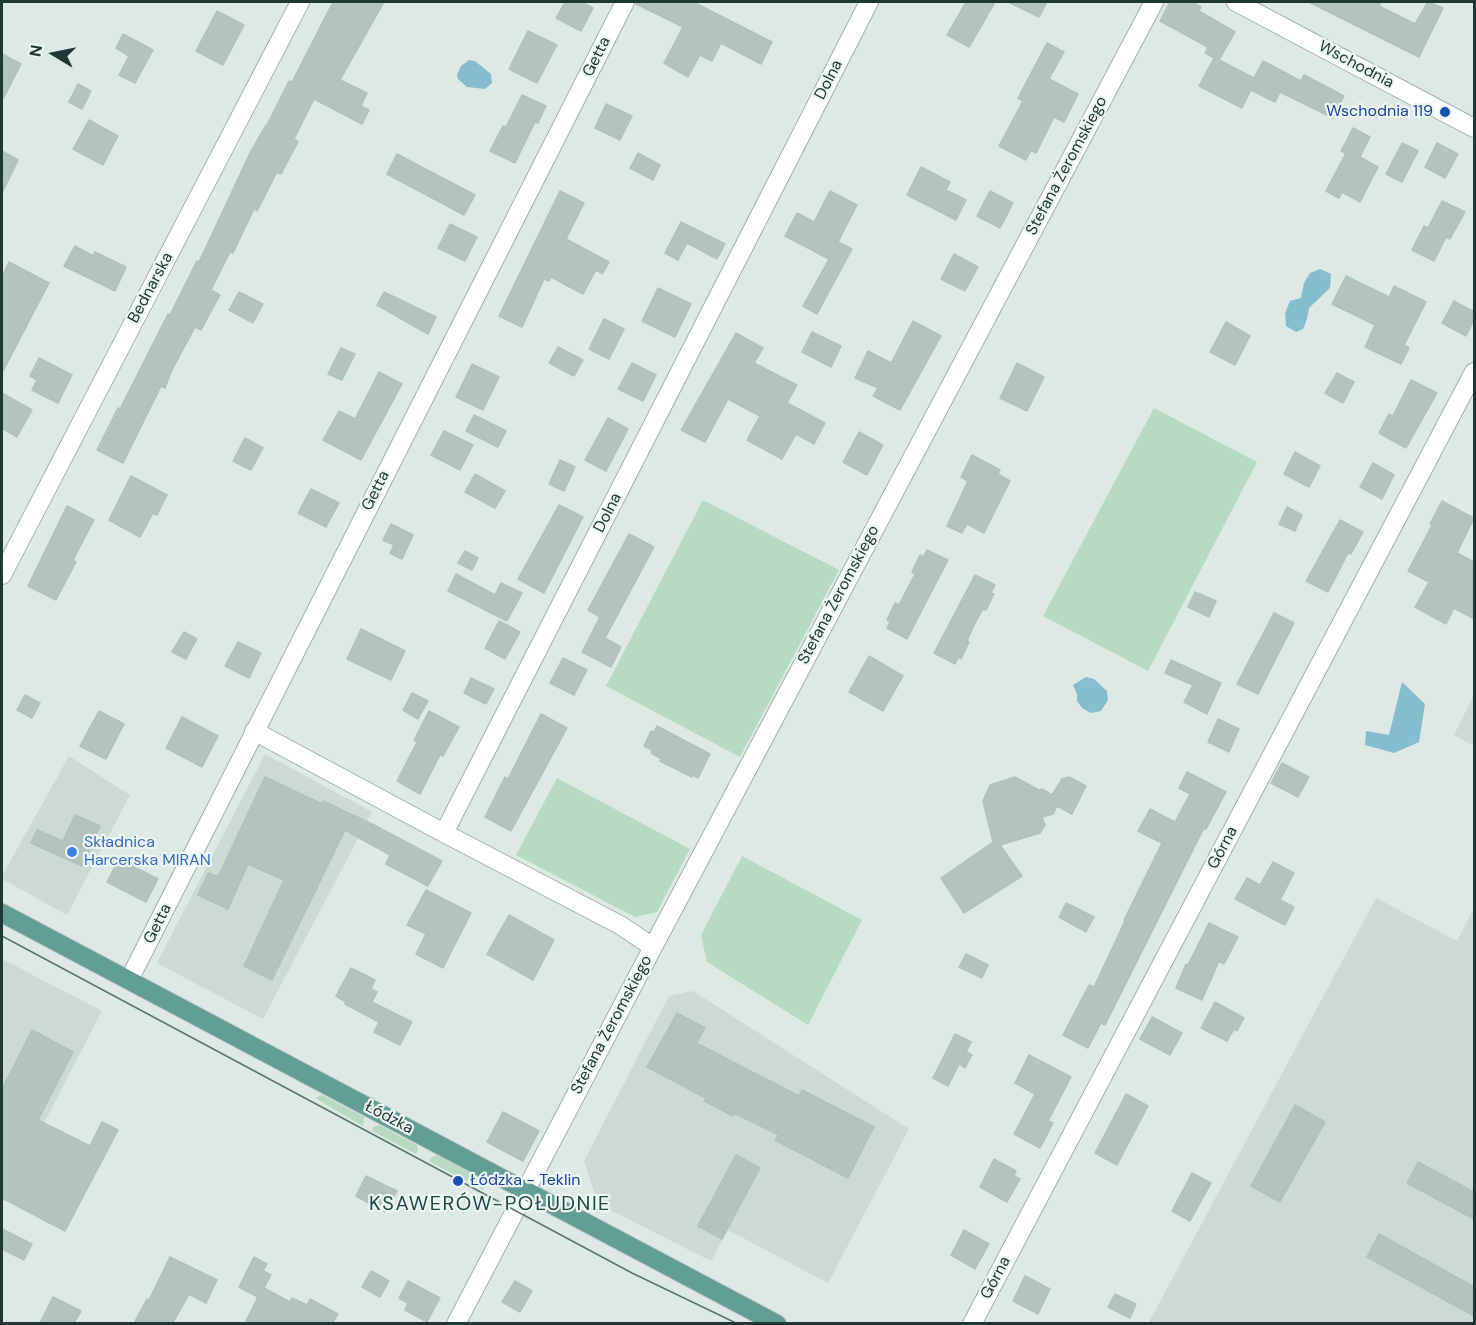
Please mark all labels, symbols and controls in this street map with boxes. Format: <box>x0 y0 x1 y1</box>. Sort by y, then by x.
north arrow <box>24 24 84 84</box>
street label: Getta <box>579 34 615 80</box>
street label: Wschodnia <box>1315 37 1397 93</box>
text: N <box>24 43 47 58</box>
street label: Dolna <box>811 57 847 103</box>
street label: Stefana Żeromskiego <box>1022 93 1112 239</box>
place label: Wschodnia 119 <box>1326 102 1433 122</box>
marker: Wschodnia 119 <box>1438 105 1452 119</box>
street label: Bednarska <box>124 249 178 327</box>
street label: Getta <box>358 468 394 514</box>
street label: Dolna <box>590 490 626 536</box>
street label: Stefana Żeromskiego <box>794 522 884 668</box>
street label: Górna <box>1204 823 1242 873</box>
place label: Składnica Harcerska MIRAN <box>84 833 211 871</box>
marker: Składnica Harcerska MIRAN <box>65 845 79 859</box>
street label: Getta <box>140 901 176 947</box>
street label: Stefana Żeromskiego <box>567 952 657 1098</box>
street label: Łódzka <box>362 1097 416 1139</box>
place label: Łódzka - Teklin <box>470 1171 581 1191</box>
marker: Łódzka - Teklin <box>451 1174 465 1188</box>
district label: KSAWERÓW-POŁUDNIE <box>369 1193 611 1217</box>
street label: Górna <box>977 1253 1015 1303</box>

